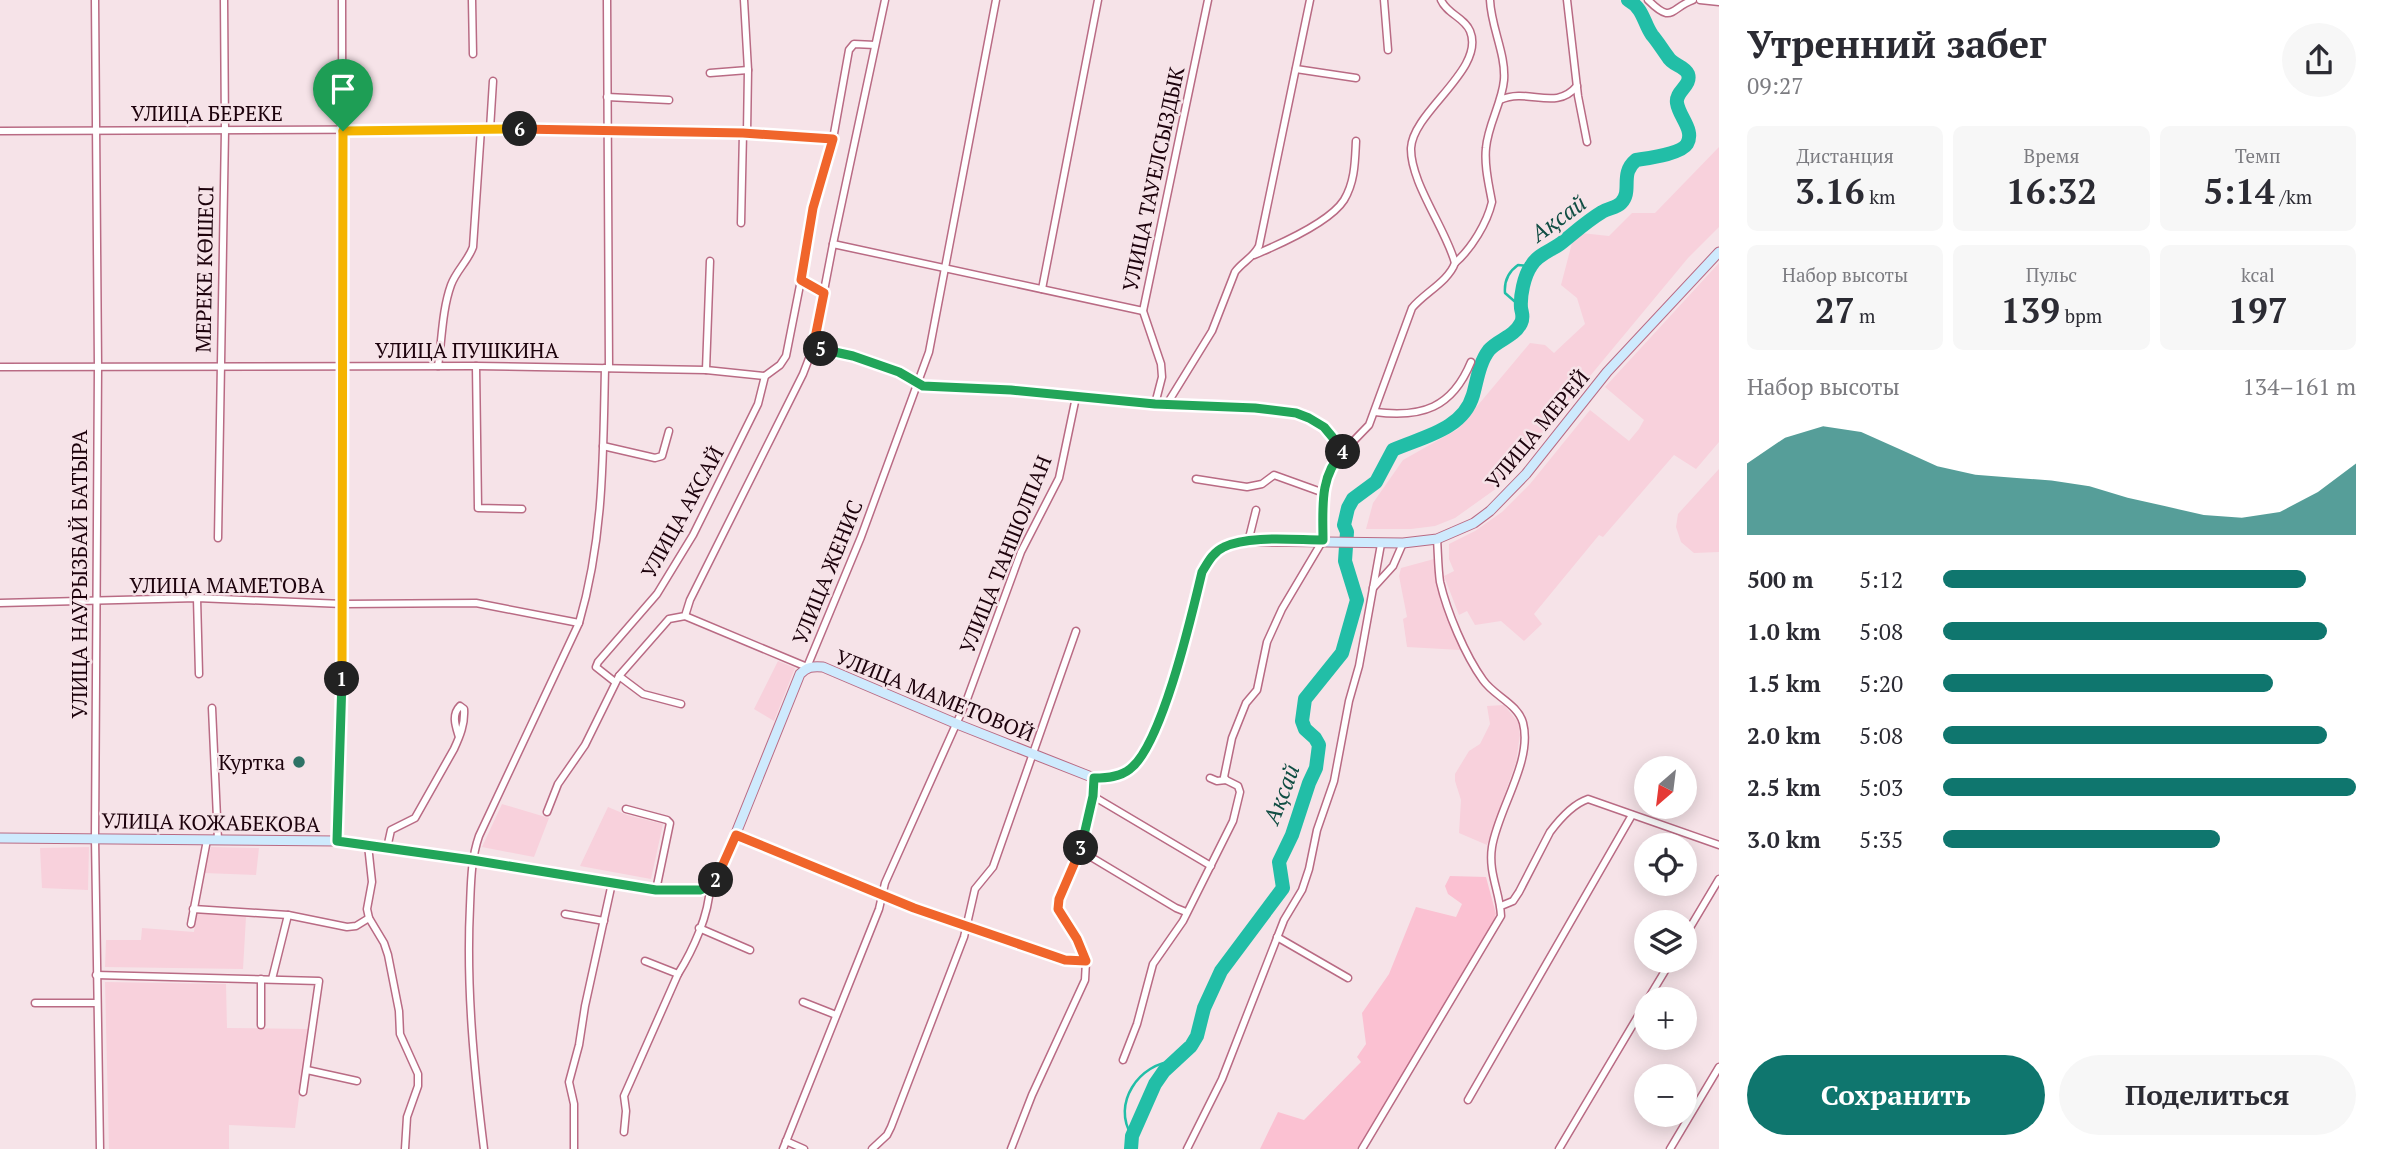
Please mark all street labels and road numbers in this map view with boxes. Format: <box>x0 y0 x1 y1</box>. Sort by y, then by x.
street label: УЛИЦА ТАУЕЛСЫЗДЫК <box>1116 64 1191 294</box>
street label: УЛИЦА БЕРЕКЕ <box>131 99 283 127</box>
street label: МЕРЕКЕ КӨШЕСІ <box>189 185 219 353</box>
street label: УЛИЦА ПУШКИНА <box>375 336 560 364</box>
street label: УЛИЦА МЕРЕЙ <box>1479 364 1595 494</box>
street label: УЛИЦА НАУРЫЗБАЙ БАТЫРА <box>65 429 93 718</box>
street label: УЛИЦА АКСАЙ <box>634 441 730 583</box>
street label: УЛИЦА ТАНШОЛПАН <box>953 451 1057 657</box>
street label: УЛИЦА ЖЕНИС <box>785 496 869 648</box>
street label: УЛИЦА МАМЕТОВА <box>129 571 325 599</box>
street label: УЛИЦА МАМЕТОВОЙ <box>832 642 1038 748</box>
street label: УЛИЦА КОЖАБЕКОВА <box>101 806 321 838</box>

